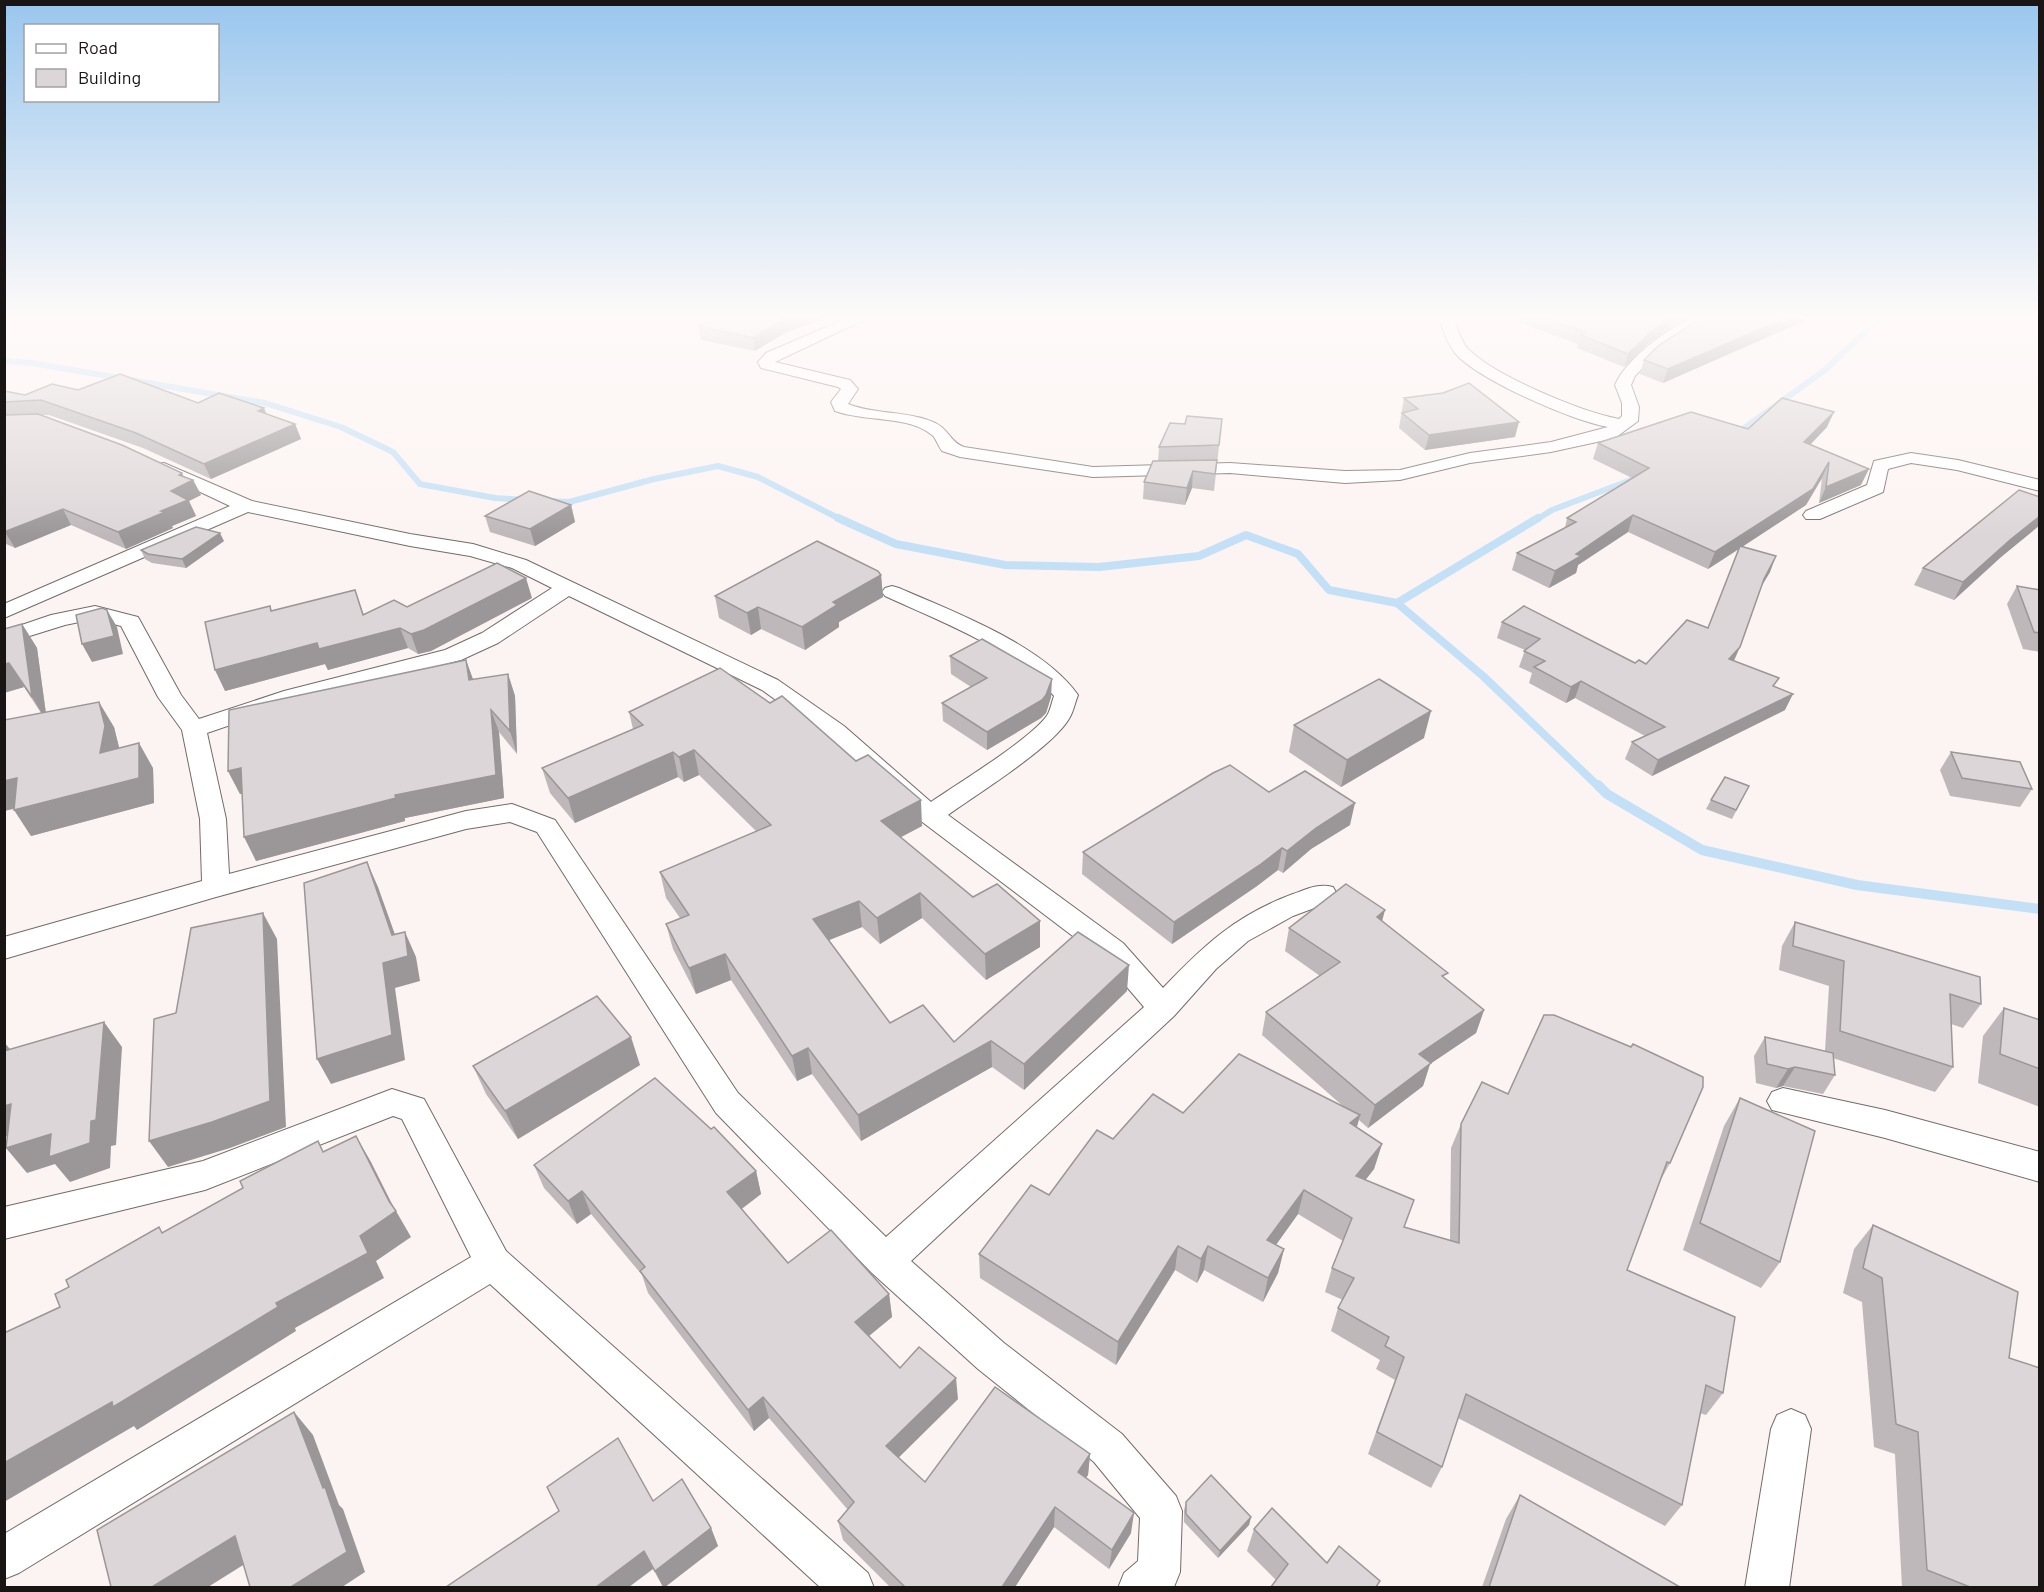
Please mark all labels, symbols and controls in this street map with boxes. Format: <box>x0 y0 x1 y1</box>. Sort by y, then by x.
legend <box>24 24 219 102</box>
text: Road <box>78 36 118 58</box>
text: Building <box>78 66 141 88</box>

